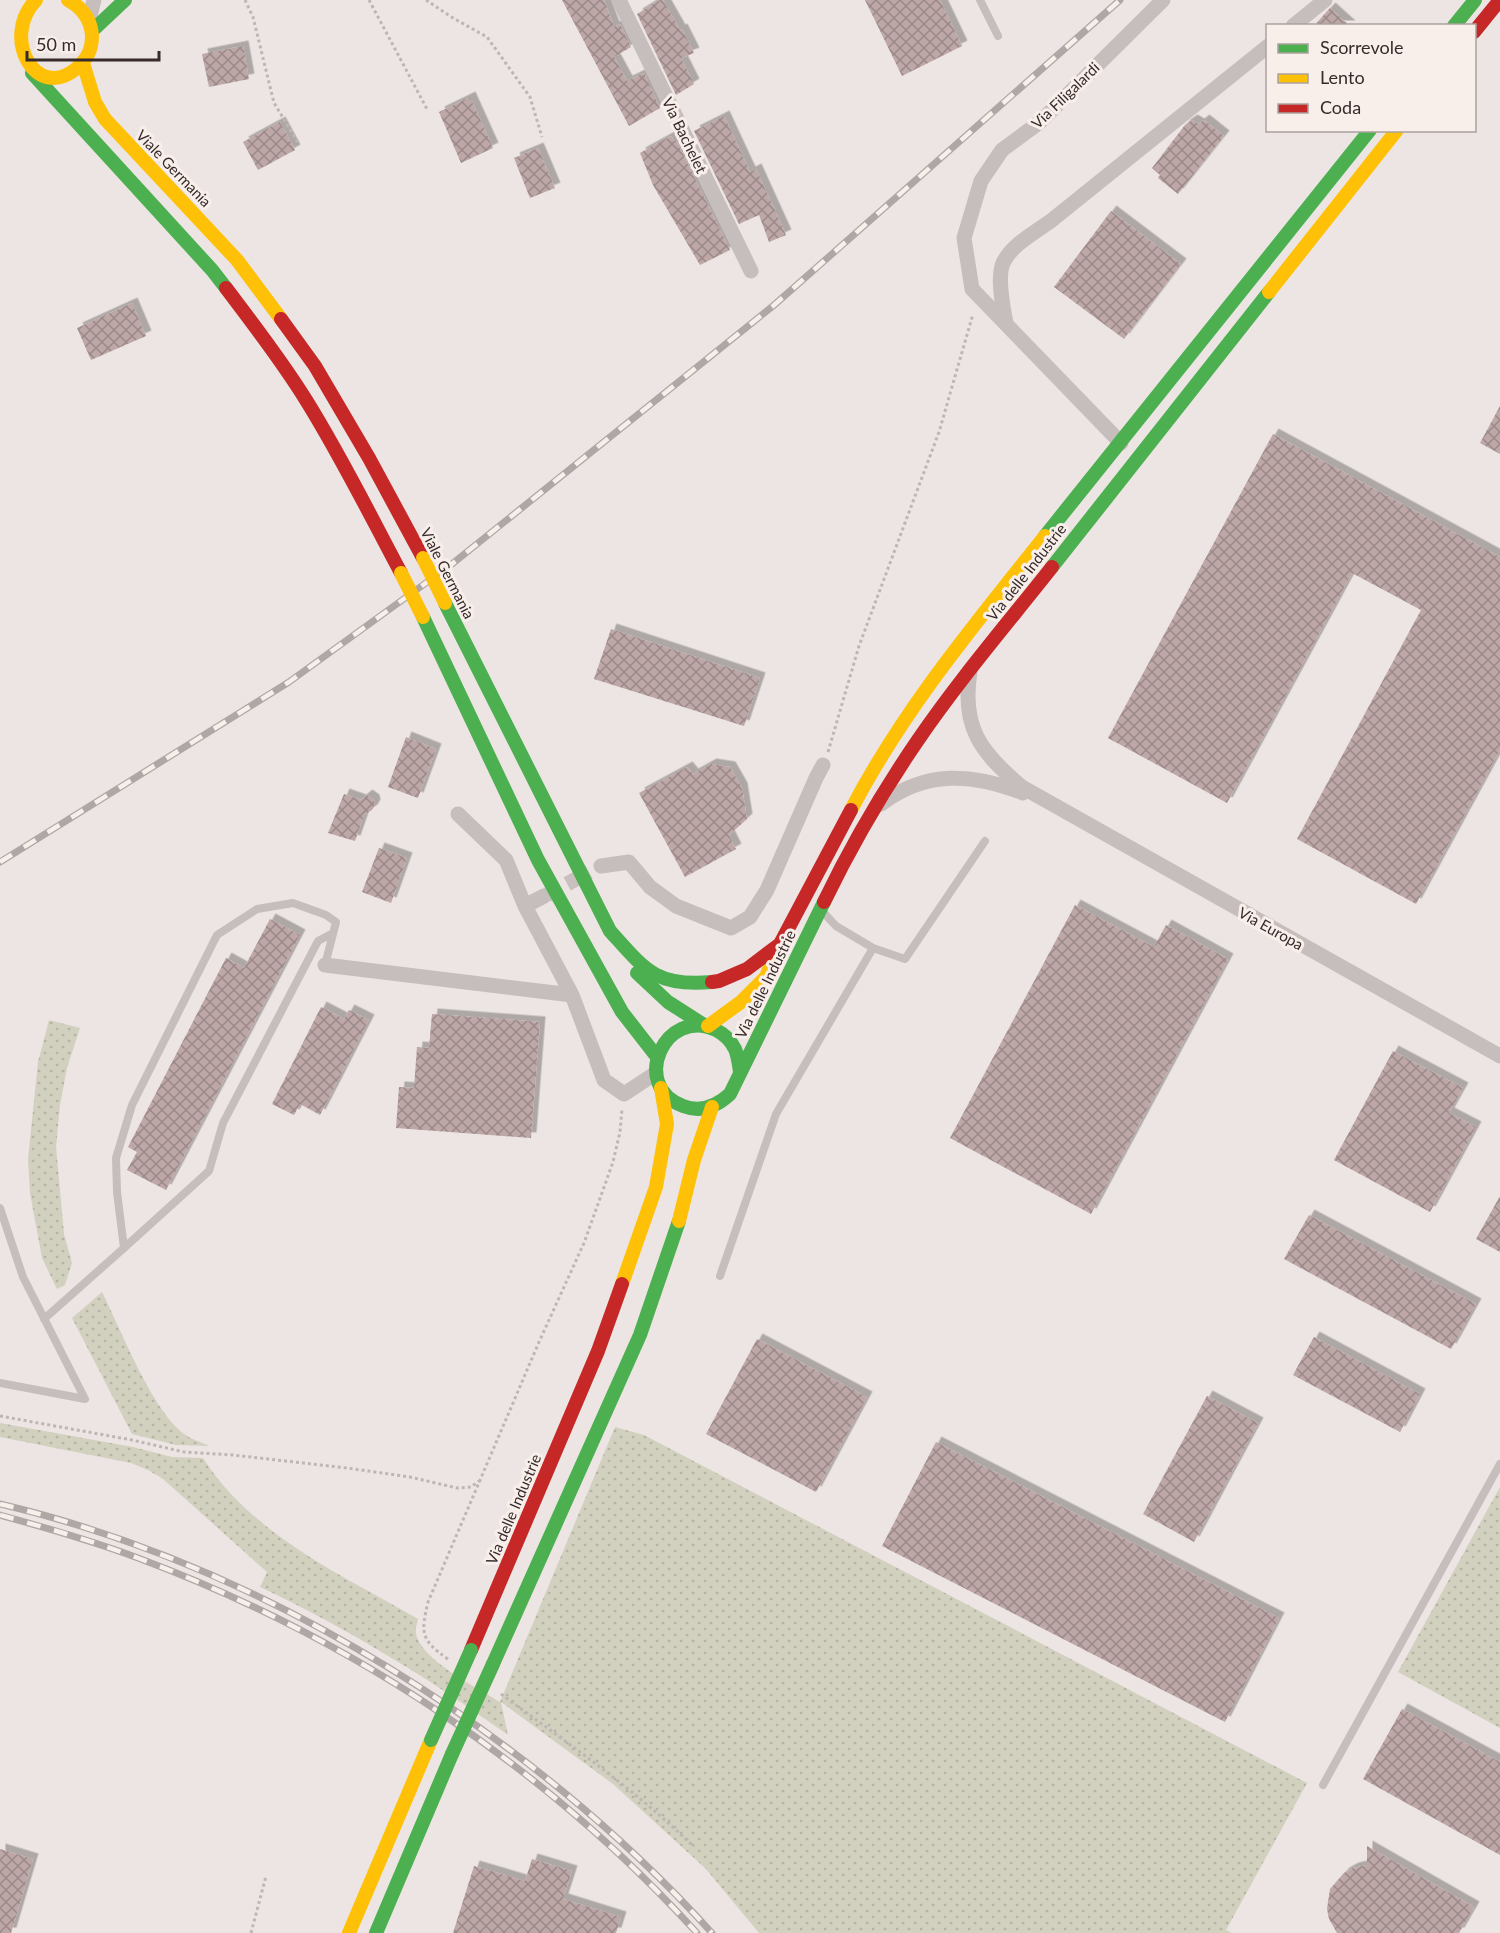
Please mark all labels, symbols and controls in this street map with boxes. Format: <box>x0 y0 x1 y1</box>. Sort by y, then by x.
scale bar <box>27 24 159 62</box>
legend <box>1266 24 1476 132</box>
text: 50 m <box>36 33 76 55</box>
text: Scorrevole <box>1320 36 1403 58</box>
street label: Via Filigalardi <box>1027 58 1103 132</box>
text: Lento <box>1320 66 1365 88</box>
street label: Via Bachelet <box>659 94 711 176</box>
text: Coda <box>1320 96 1361 118</box>
street label: Viale Germania <box>133 126 215 210</box>
street label: Via delle Industrie <box>982 520 1070 624</box>
street label: Viale Germania <box>417 524 479 622</box>
street label: Via Europa <box>1235 903 1307 953</box>
street label: Via delle Industrie <box>731 927 799 1041</box>
street label: Via delle Industrie <box>482 1451 544 1567</box>

